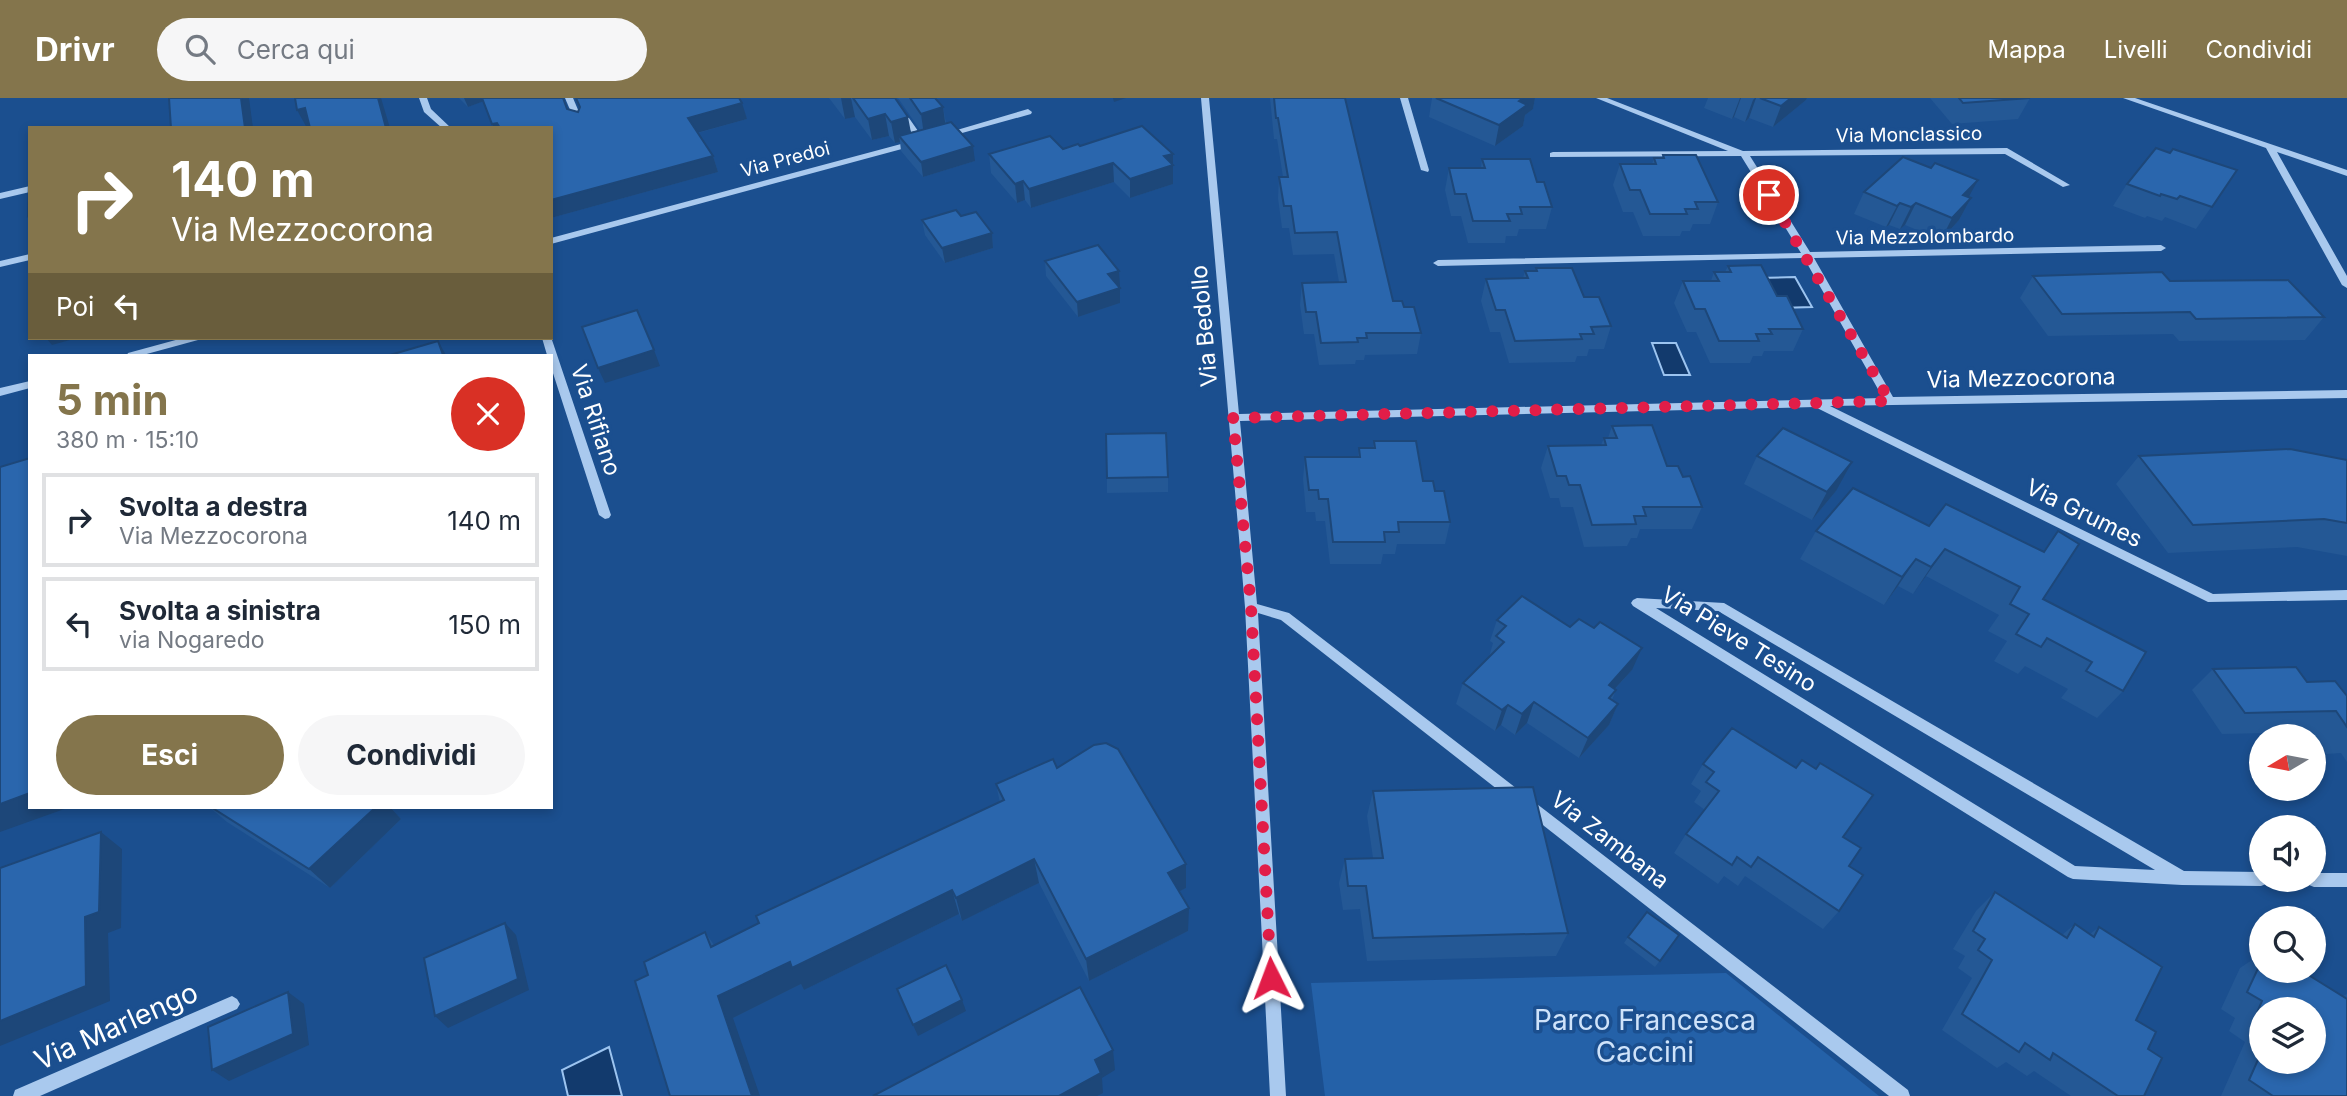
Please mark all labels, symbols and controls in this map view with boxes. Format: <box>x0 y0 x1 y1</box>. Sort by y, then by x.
search box <box>157 18 647 81</box>
text: Drivr <box>35 29 115 69</box>
icon: search <box>181 30 219 68</box>
text: Cerca qui <box>237 34 355 65</box>
text: Mappa <box>1987 35 2066 64</box>
text: Livelli <box>2104 35 2168 64</box>
text: Condividi <box>2206 35 2312 64</box>
street label: Via Monclassico <box>1836 122 1982 147</box>
street label: Via Predoi <box>738 137 832 182</box>
text: 140 m <box>171 150 315 209</box>
icon: right <box>56 154 147 245</box>
pin <box>1739 165 1799 225</box>
icon: arrive <box>1750 176 1788 214</box>
text: Via Mezzocorona <box>171 210 434 249</box>
street label: Via Mezzolombardo <box>1835 223 2015 250</box>
street label: Via Bedollo <box>1185 264 1223 388</box>
icon: left <box>108 287 146 325</box>
text: Poi <box>56 291 94 322</box>
street label: Via Rifiano <box>565 361 627 479</box>
street label: Via Mezzocorona <box>1926 362 2116 394</box>
text: 5 min <box>56 374 169 425</box>
button: close <box>451 377 525 451</box>
text: 380 m · 15:10 <box>56 426 199 454</box>
street label: Via Grumes <box>2021 473 2147 553</box>
text: Svolta a destra <box>119 491 308 522</box>
icon: right <box>60 501 98 539</box>
text: 140 m <box>447 505 521 536</box>
text: Via Mezzocorona <box>119 522 308 550</box>
street label: Via Pieve Tesino <box>1656 580 1822 698</box>
text: Svolta a sinistra <box>119 595 321 626</box>
icon: left <box>60 605 98 643</box>
text: 150 m <box>448 609 521 640</box>
text: via Nogaredo <box>119 626 265 654</box>
button: Esci <box>56 715 284 795</box>
button: Condividi <box>298 715 525 795</box>
north arrow <box>2249 724 2326 802</box>
map controls <box>2249 724 2326 1074</box>
street label: Via Zambana <box>1545 785 1675 895</box>
button: sound <box>2249 815 2326 892</box>
button: search <box>2249 906 2326 983</box>
position arrow <box>1234 941 1308 1015</box>
street label: Via Marlengo <box>29 975 203 1077</box>
button: layers <box>2249 997 2326 1074</box>
park label: Parco Francesca Caccini <box>1534 1003 1756 1069</box>

